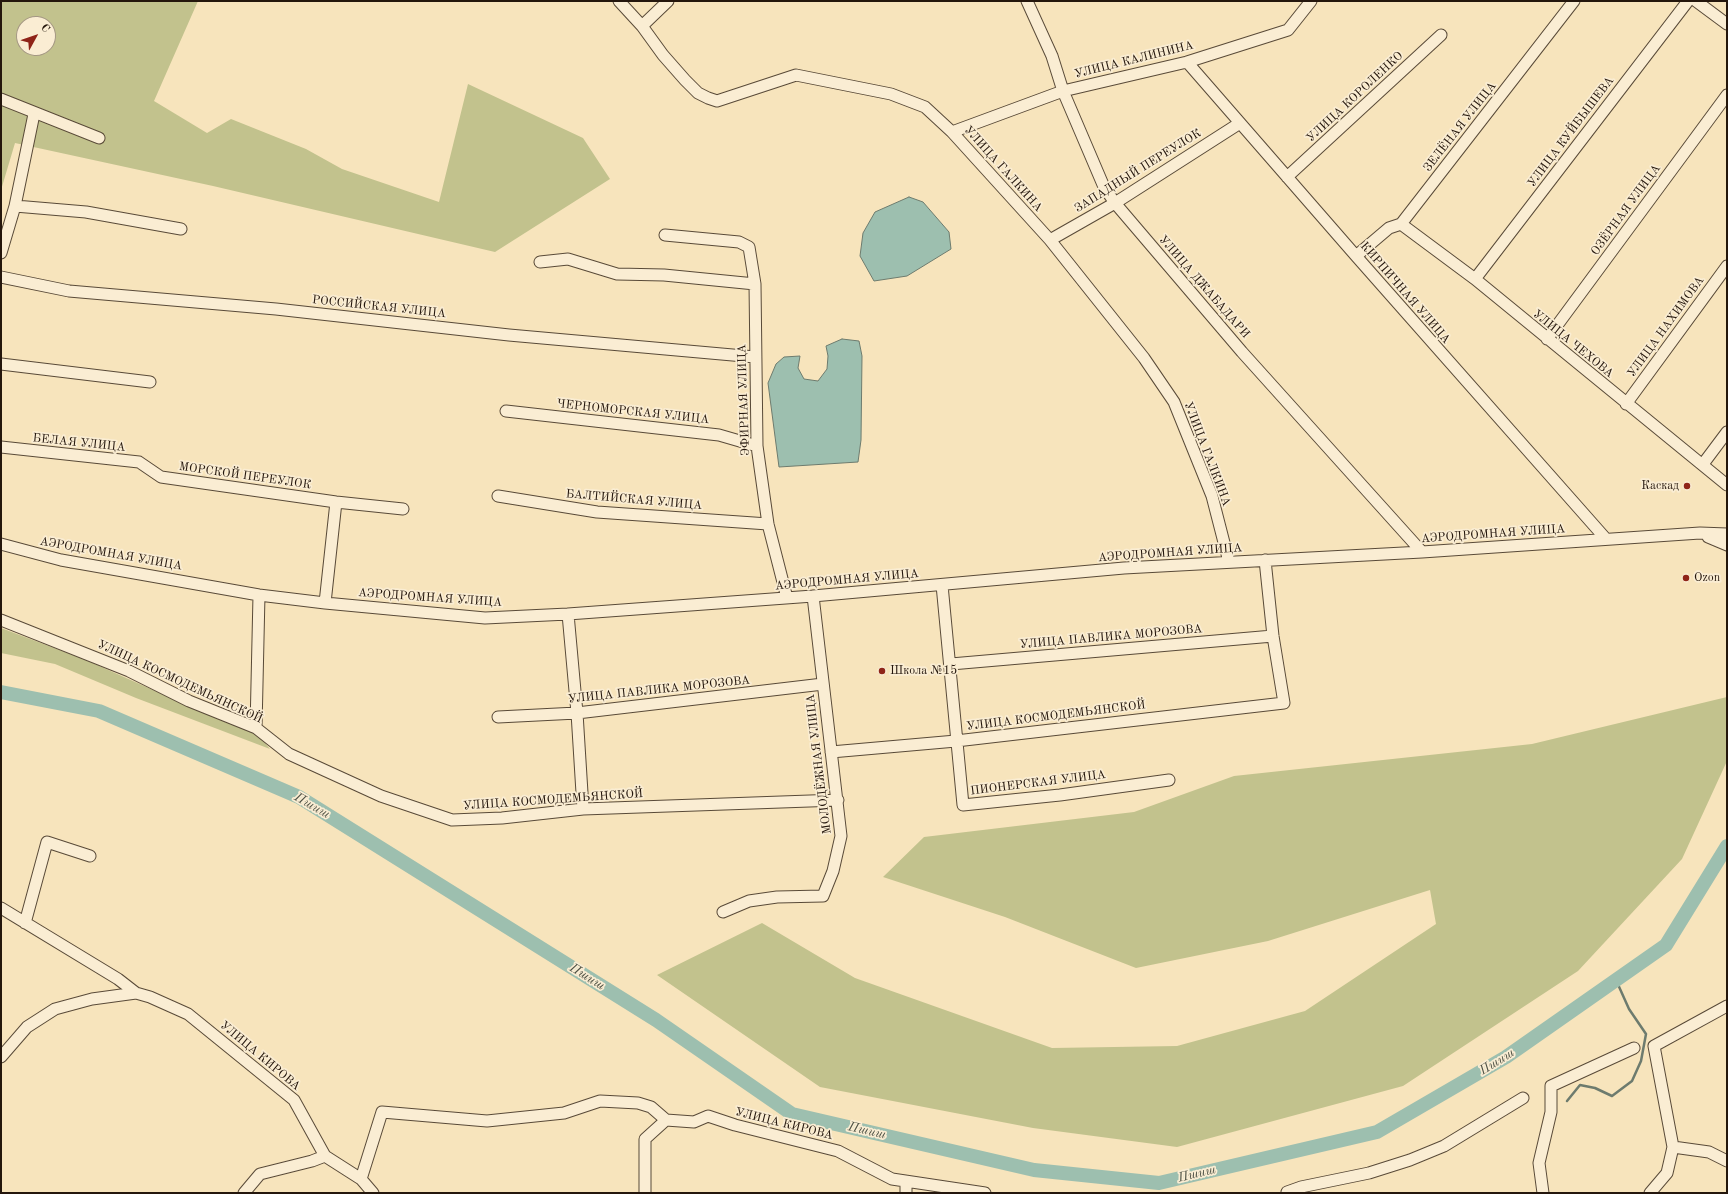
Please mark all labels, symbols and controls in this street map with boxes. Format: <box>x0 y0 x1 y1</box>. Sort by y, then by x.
north arrow <box>16 16 56 56</box>
text: С <box>38 22 51 35</box>
street label: УЛИЦА КАЛИНИНА <box>1073 38 1195 82</box>
street label: УЛИЦА КОРОЛЕНКО <box>1304 49 1406 145</box>
street label: УЛИЦА КУЙБЫШЕВА <box>1525 74 1617 190</box>
street label: ЗЕЛЁНАЯ УЛИЦА <box>1420 79 1500 175</box>
street label: УЛИЦА ГАЛКИНА <box>961 123 1045 215</box>
street label: ЗАПАДНЫЙ ПЕРЕУЛОК <box>1072 126 1204 216</box>
street label: ОЗЁРНАЯ УЛИЦА <box>1588 162 1664 258</box>
street label: УЛИЦА ДЖАБАДАРИ <box>1155 233 1253 341</box>
street label: КИРПИЧНАЯ УЛИЦА <box>1357 239 1453 347</box>
street label: УЛИЦА НАХИМОВА <box>1625 274 1707 380</box>
street label: РОССИЙСКАЯ УЛИЦА <box>311 293 447 321</box>
street label: УЛИЦА ЧЕХОВА <box>1530 307 1616 381</box>
street label: ЭФИРНАЯ УЛИЦА <box>735 344 753 456</box>
street label: ЧЕРНОМОРСКАЯ УЛИЦА <box>556 397 710 427</box>
street label: УЛИЦА ГАЛКИНА <box>1180 400 1234 508</box>
street label: БЕЛАЯ УЛИЦА <box>32 431 126 455</box>
street label: МОРСКОЙ ПЕРЕУЛОК <box>178 460 312 492</box>
place label: Каскад <box>1641 479 1679 493</box>
marker: Каскад <box>1682 481 1692 491</box>
street label: БАЛТИЙСКАЯ УЛИЦА <box>565 487 703 513</box>
street label: АЭРОДРОМНАЯ УЛИЦА <box>1420 522 1566 546</box>
street label: АЭРОДРОМНАЯ УЛИЦА <box>39 534 183 574</box>
street label: АЭРОДРОМНАЯ УЛИЦА <box>1097 541 1243 565</box>
street label: АЭРОДРОМНАЯ УЛИЦА <box>774 567 920 593</box>
place label: Ozon <box>1694 571 1720 585</box>
marker: Ozon <box>1681 573 1691 583</box>
street label: АЭРОДРОМНАЯ УЛИЦА <box>357 586 503 610</box>
street label: УЛИЦА ПАВЛИКА МОРОЗОВА <box>1019 622 1203 652</box>
street label: УЛИЦА КОСМОДЕМЬЯНСКОЙ <box>95 637 265 727</box>
place label: Школа №15 <box>890 664 957 678</box>
marker: Школа №15 <box>877 666 887 676</box>
street label: УЛИЦА ПАВЛИКА МОРОЗОВА <box>567 673 751 707</box>
street label: МОЛОДЁЖНАЯ УЛИЦА <box>803 693 835 835</box>
street label: УЛИЦА КОСМОДЕМЬЯНСКОЙ <box>966 698 1146 734</box>
street label: ПИОНЕРСКАЯ УЛИЦА <box>969 768 1107 798</box>
street label: УЛИЦА КОСМОДЕМЬЯНСКОЙ <box>462 787 644 813</box>
water label: Пшиш <box>291 790 333 822</box>
water label: Пшиш <box>566 960 608 994</box>
street label: УЛИЦА КИРОВА <box>217 1018 303 1094</box>
water label: Пшиш <box>1476 1045 1518 1079</box>
street label: УЛИЦА КИРОВА <box>734 1105 834 1143</box>
water label: Пшиш <box>846 1119 888 1143</box>
water label: Пшиш <box>1176 1162 1218 1186</box>

